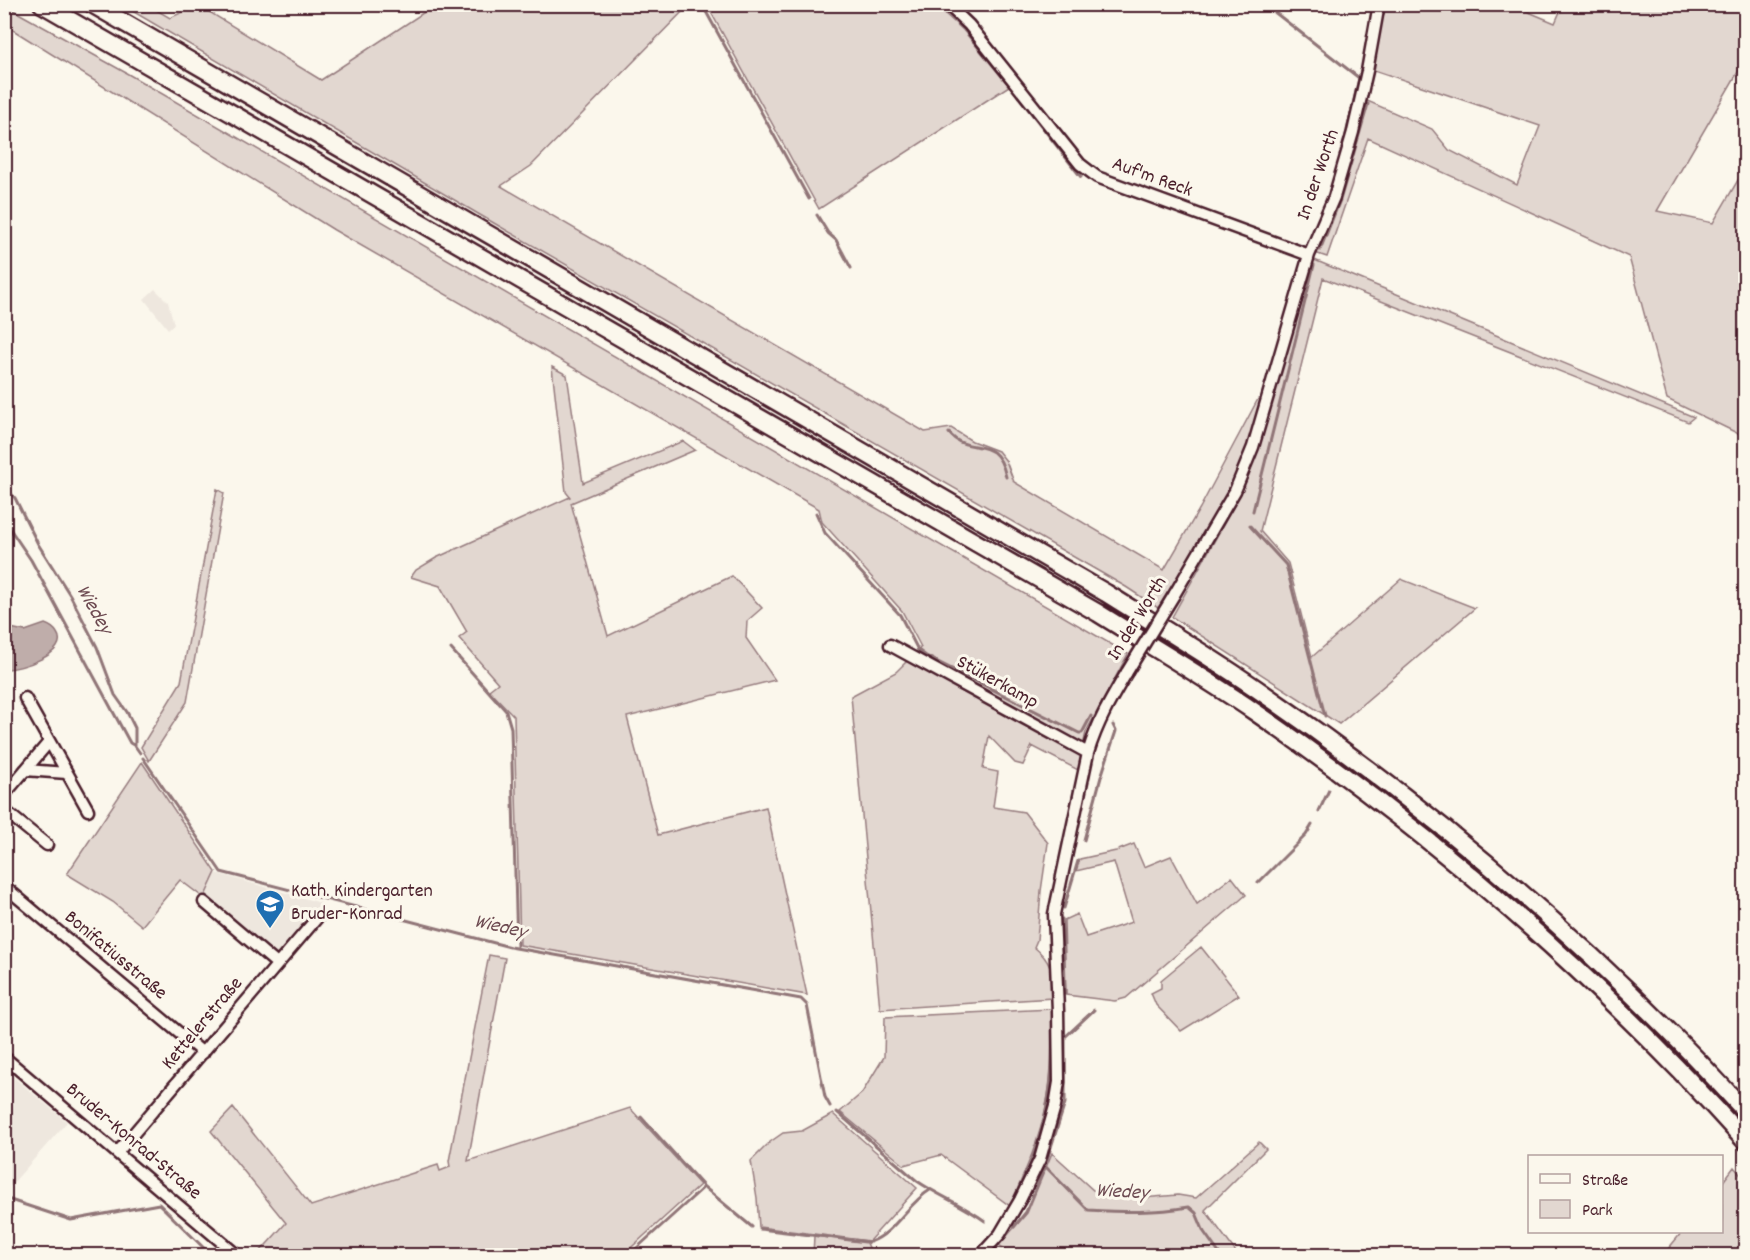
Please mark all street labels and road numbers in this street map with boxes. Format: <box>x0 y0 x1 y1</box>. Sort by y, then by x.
street label: In der Worth <box>1290 126 1348 224</box>
street label: Auf'm Reck <box>1108 151 1196 205</box>
street label: In der Worth <box>1101 571 1175 667</box>
street label: Stükerkamp <box>951 649 1043 717</box>
street label: Bonifatiusstraße <box>57 905 173 1008</box>
street label: Kettelerstraße <box>156 971 250 1076</box>
street label: Bruder-Konrad-Straße <box>59 1077 207 1207</box>

